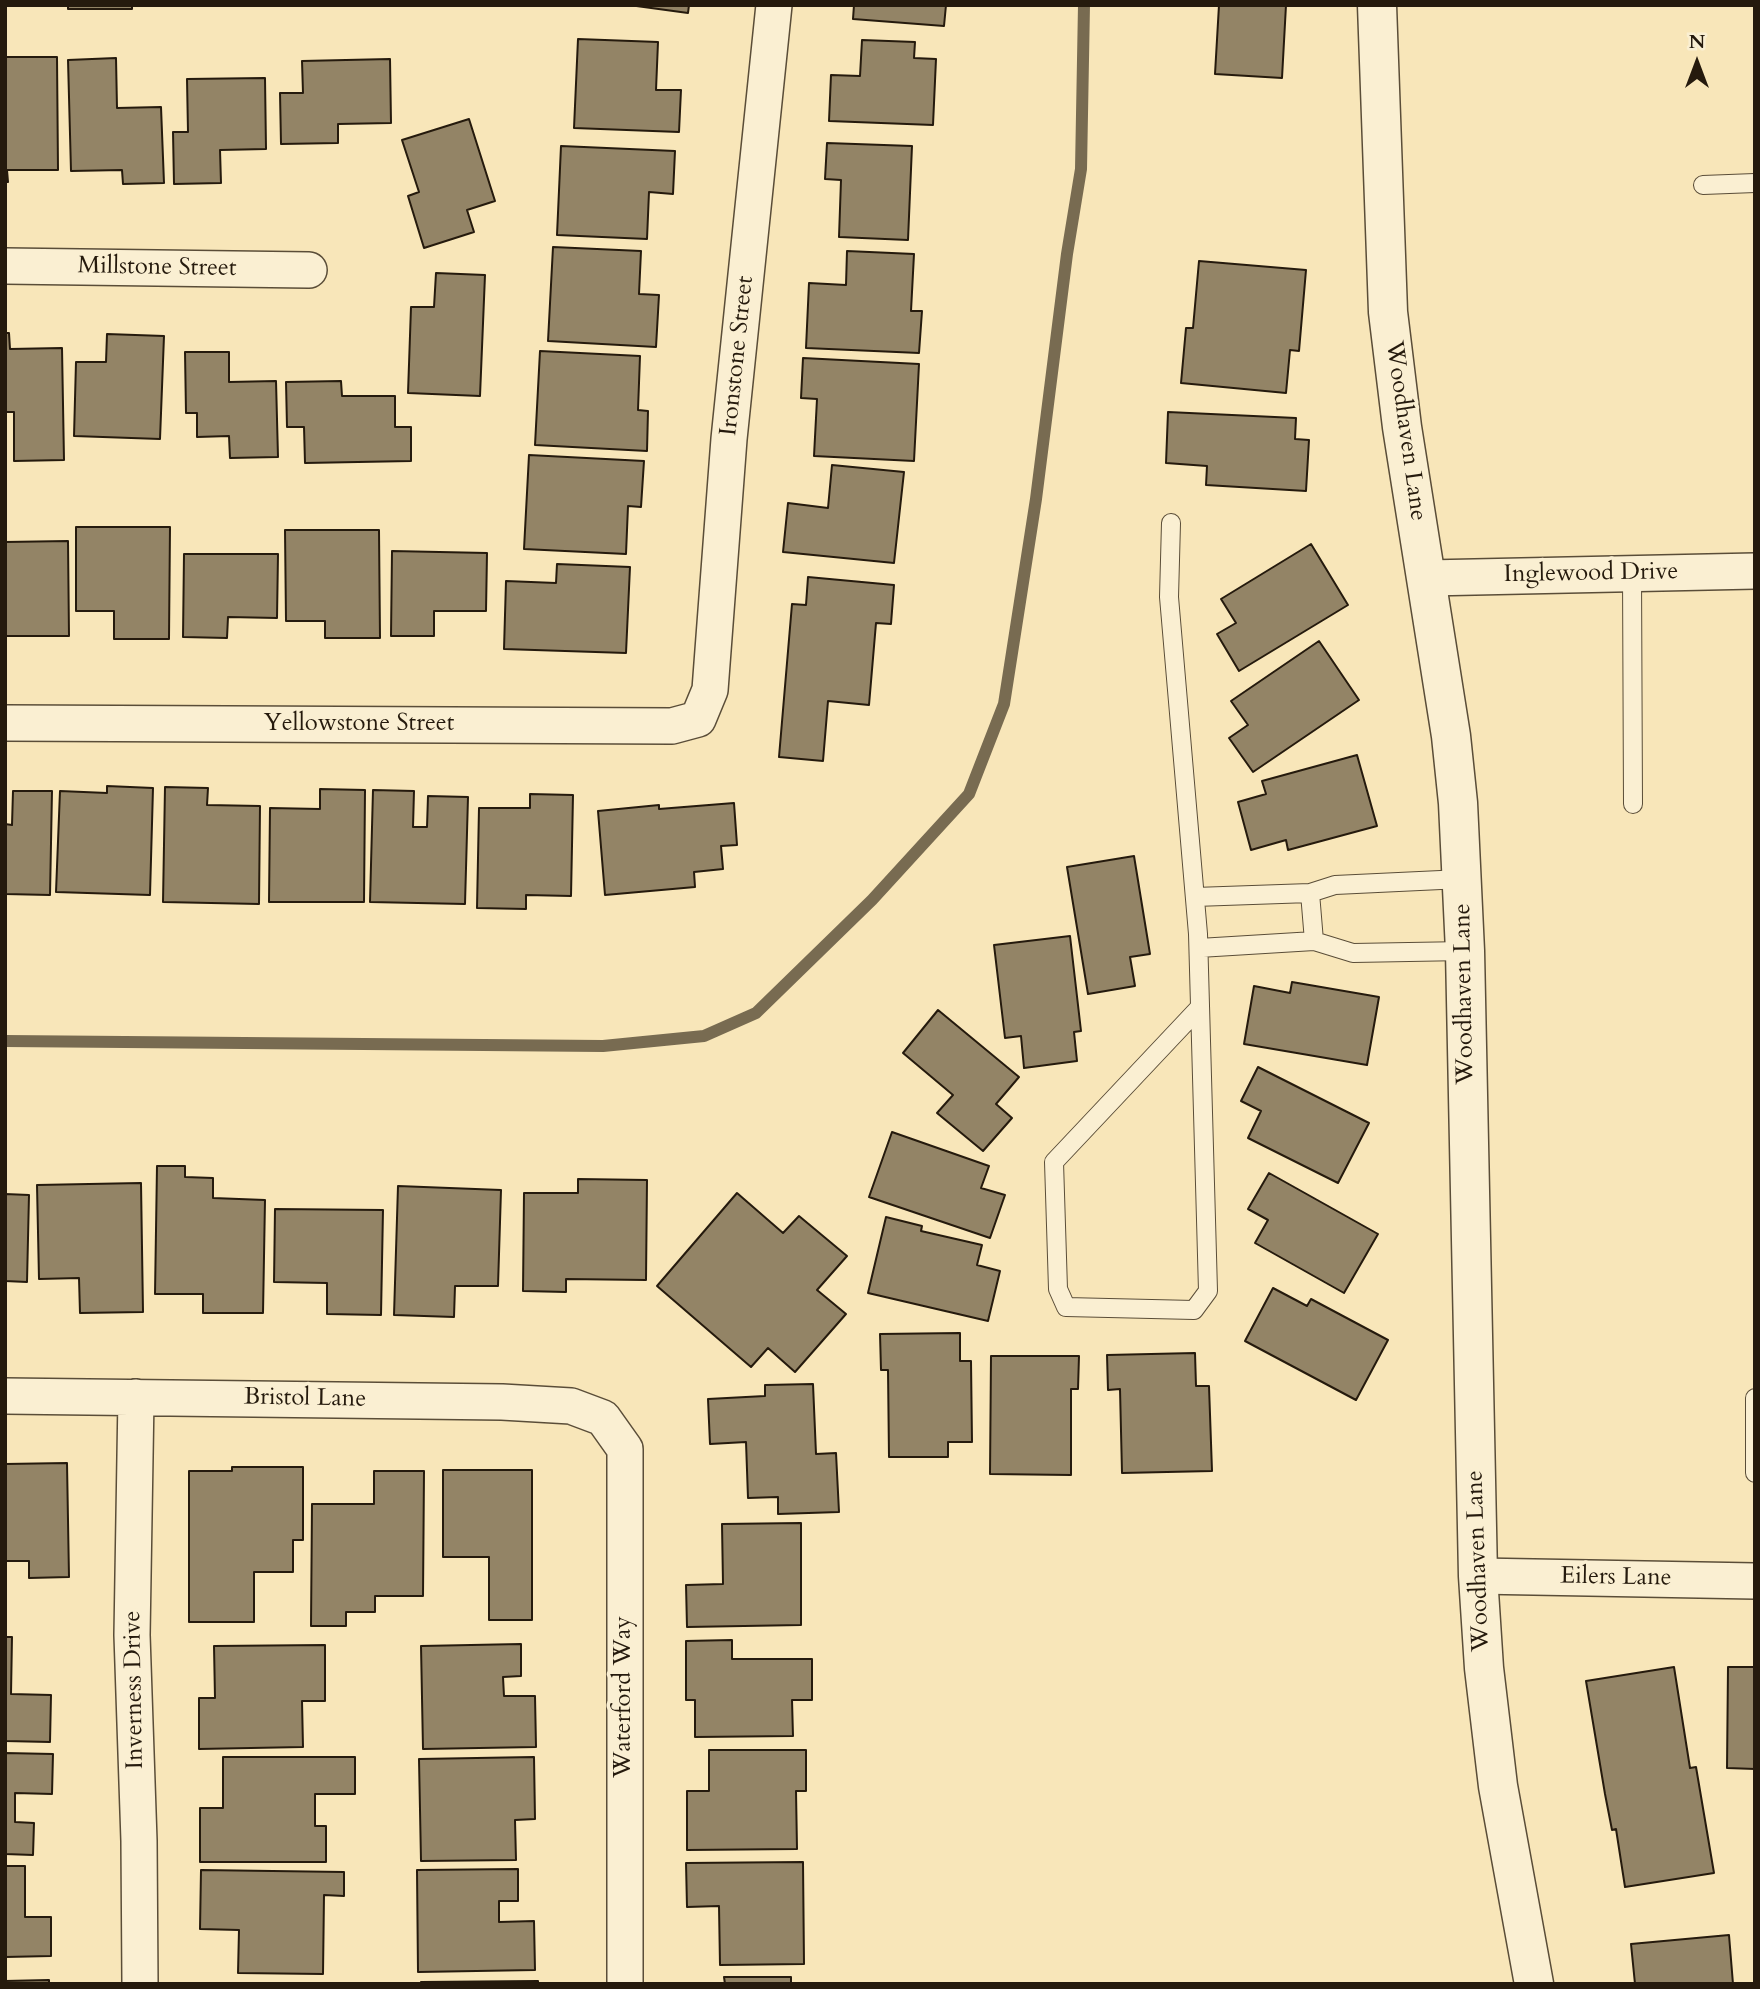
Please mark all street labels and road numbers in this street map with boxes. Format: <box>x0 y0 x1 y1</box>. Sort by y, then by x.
street label: Millstone Street <box>77 252 237 284</box>
street label: Ironstone Street <box>715 275 761 437</box>
street label: Woodhaven Lane <box>1378 339 1432 523</box>
street label: Inglewood Drive <box>1503 558 1679 590</box>
street label: Yellowstone Street <box>264 710 454 738</box>
street label: Woodhaven Lane <box>1449 903 1481 1085</box>
street label: Bristol Lane <box>244 1384 366 1414</box>
street label: Woodhaven Lane <box>1461 1470 1497 1652</box>
street label: Eilers Lane <box>1560 1563 1672 1593</box>
street label: Inverness Drive <box>119 1610 151 1770</box>
street label: Waterford Way <box>610 1616 638 1778</box>

